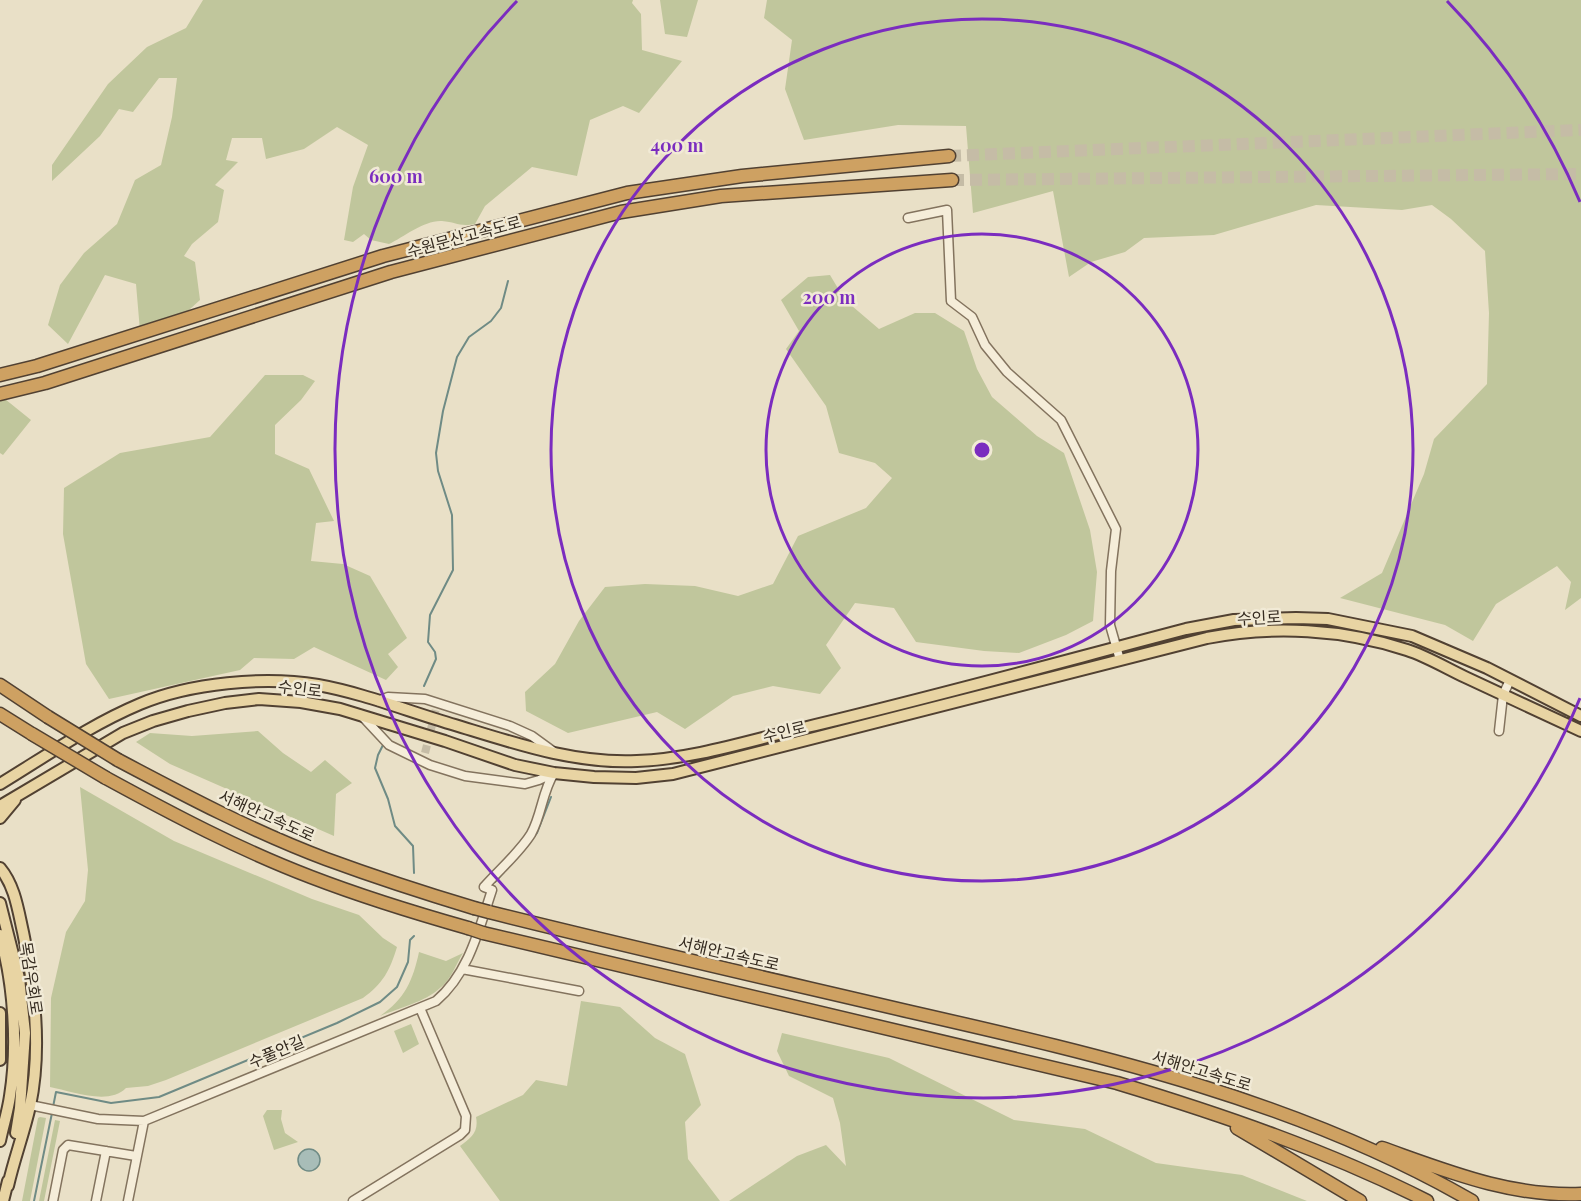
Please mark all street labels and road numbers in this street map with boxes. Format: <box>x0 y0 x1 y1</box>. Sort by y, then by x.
street label: 수원문산고속도로 <box>404 211 524 261</box>
street label: 수인로 <box>1236 605 1282 629</box>
street label: 수인로 <box>277 675 323 701</box>
street label: 수인로 <box>760 715 808 747</box>
street label: 서해안고속도로 <box>216 784 319 846</box>
street label: 서해안고속도로 <box>676 931 782 975</box>
street label: 목감우회로 <box>16 940 48 1016</box>
street label: 수풀안길 <box>245 1030 307 1072</box>
street label: 서해안고속도로 <box>1150 1045 1255 1095</box>

